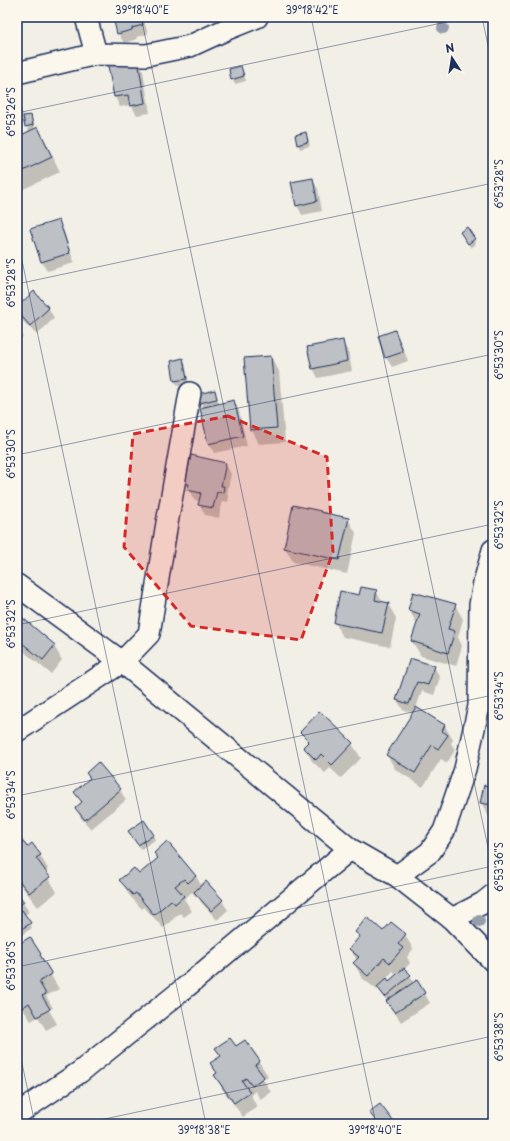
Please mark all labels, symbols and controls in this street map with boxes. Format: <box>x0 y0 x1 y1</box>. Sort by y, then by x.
text: 39°18'40"E <box>115 2 169 17</box>
text: 39°18'42"E <box>285 2 339 17</box>
north arrow <box>432 38 472 78</box>
text: N <box>444 38 456 57</box>
text: 6°53'26"S <box>3 87 18 137</box>
text: 6°53'28"S <box>491 159 506 209</box>
text: 6°53'28"S <box>3 258 18 308</box>
text: 6°53'30"S <box>491 330 506 380</box>
text: 6°53'30"S <box>3 429 18 479</box>
text: 6°53'32"S <box>491 500 506 550</box>
text: 6°53'32"S <box>3 599 18 649</box>
text: 6°53'34"S <box>491 671 506 721</box>
text: 6°53'34"S <box>3 770 18 820</box>
text: 6°53'36"S <box>491 842 506 892</box>
text: 6°53'36"S <box>3 941 18 991</box>
text: 6°53'38"S <box>491 1012 506 1062</box>
text: 39°18'38"E <box>177 1122 231 1137</box>
text: 39°18'40"E <box>348 1122 402 1137</box>

